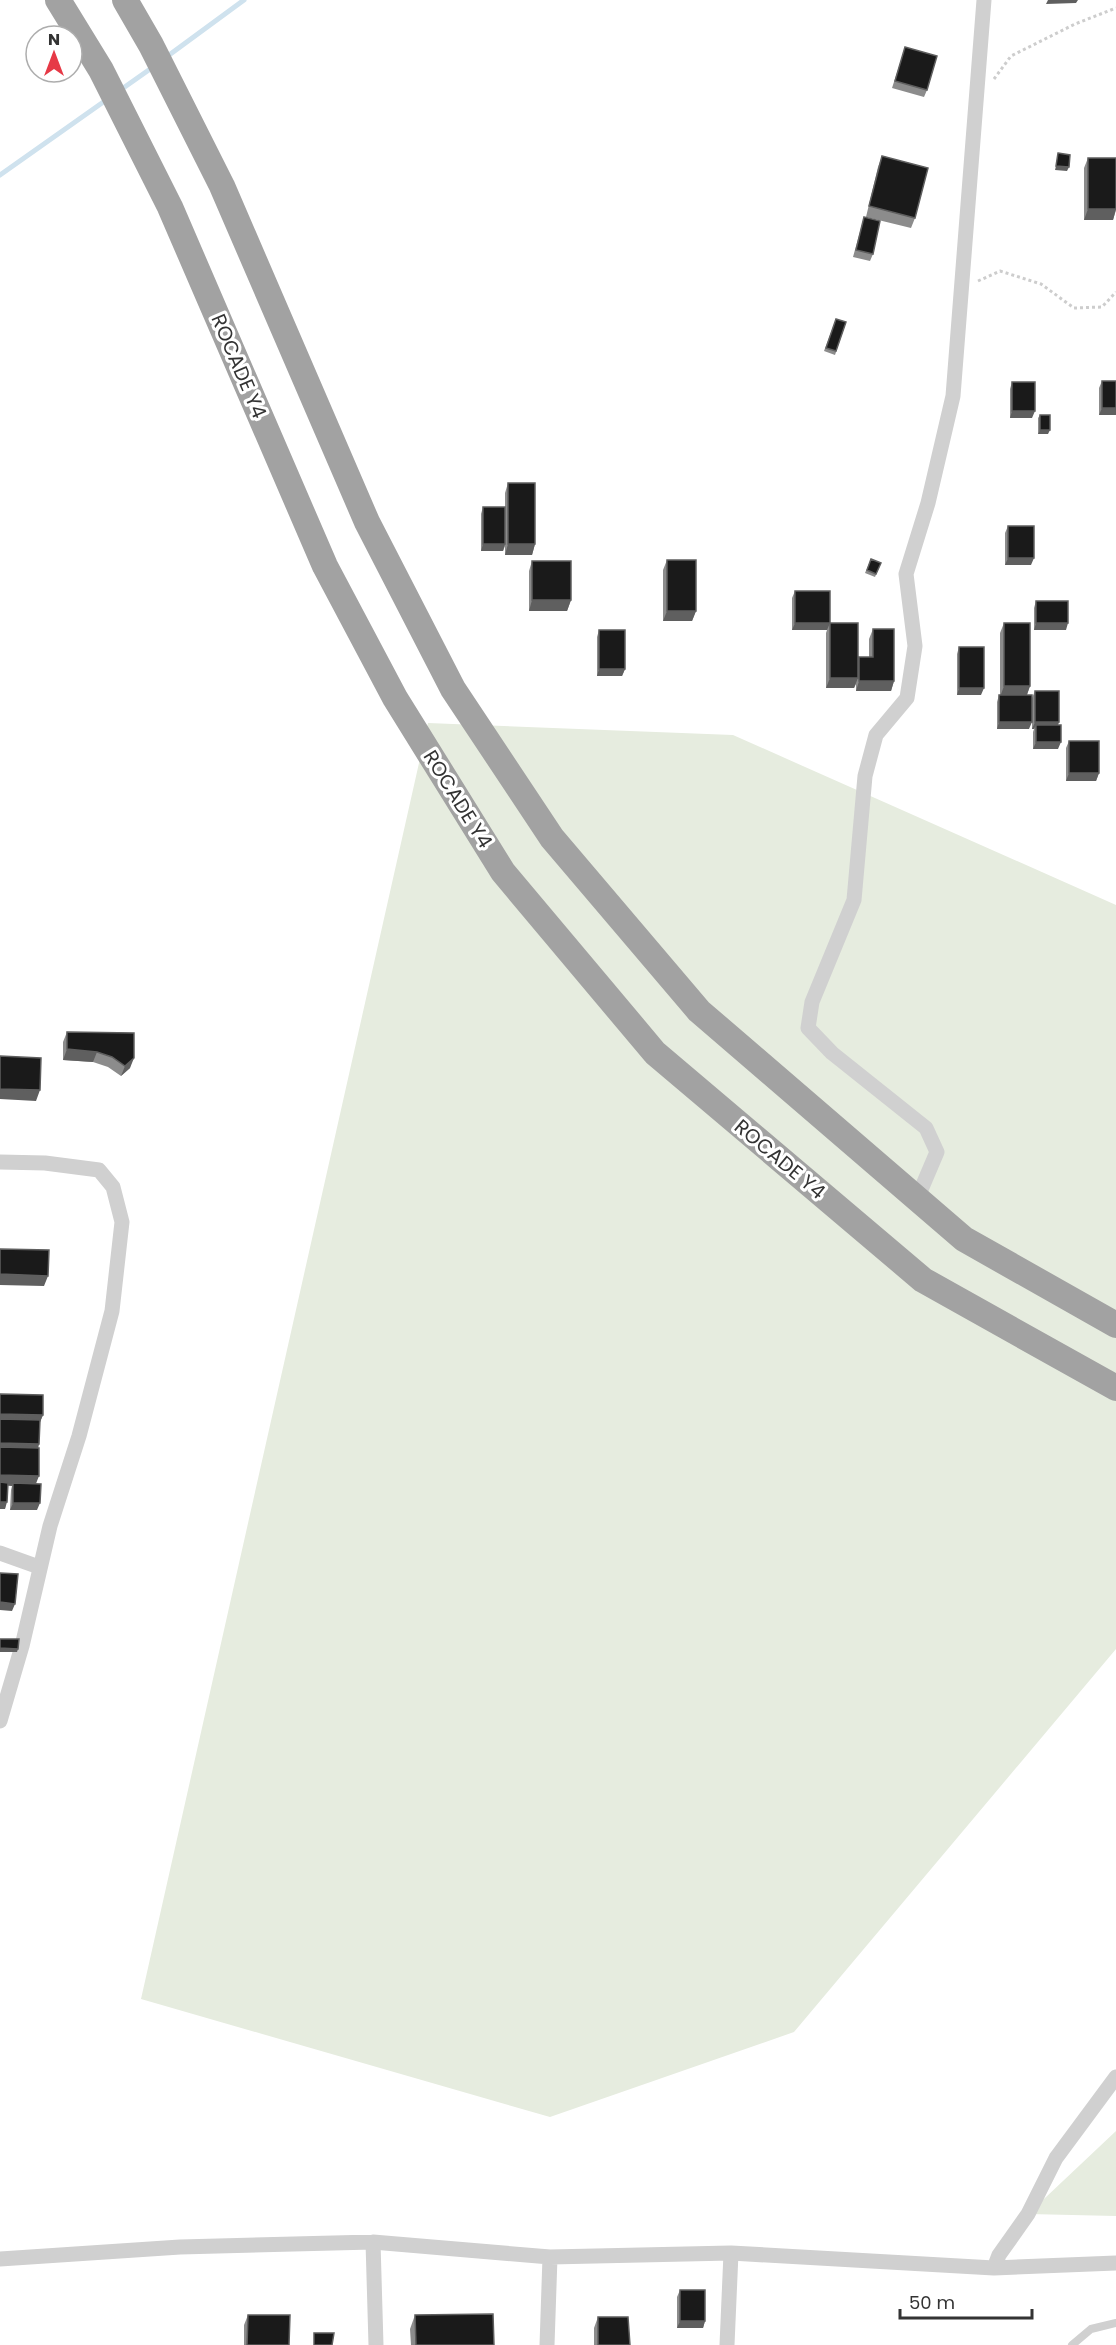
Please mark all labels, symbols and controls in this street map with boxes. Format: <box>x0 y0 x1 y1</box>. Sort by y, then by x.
north arrow <box>24 24 84 84</box>
text: N <box>48 28 60 51</box>
street label: ROCADE Y4 <box>204 310 274 422</box>
street label: ROCADE Y4 <box>417 745 499 853</box>
street label: ROCADE Y4 <box>729 1113 831 1205</box>
scale bar <box>900 2282 1032 2320</box>
text: 50 m <box>909 2290 955 2315</box>

